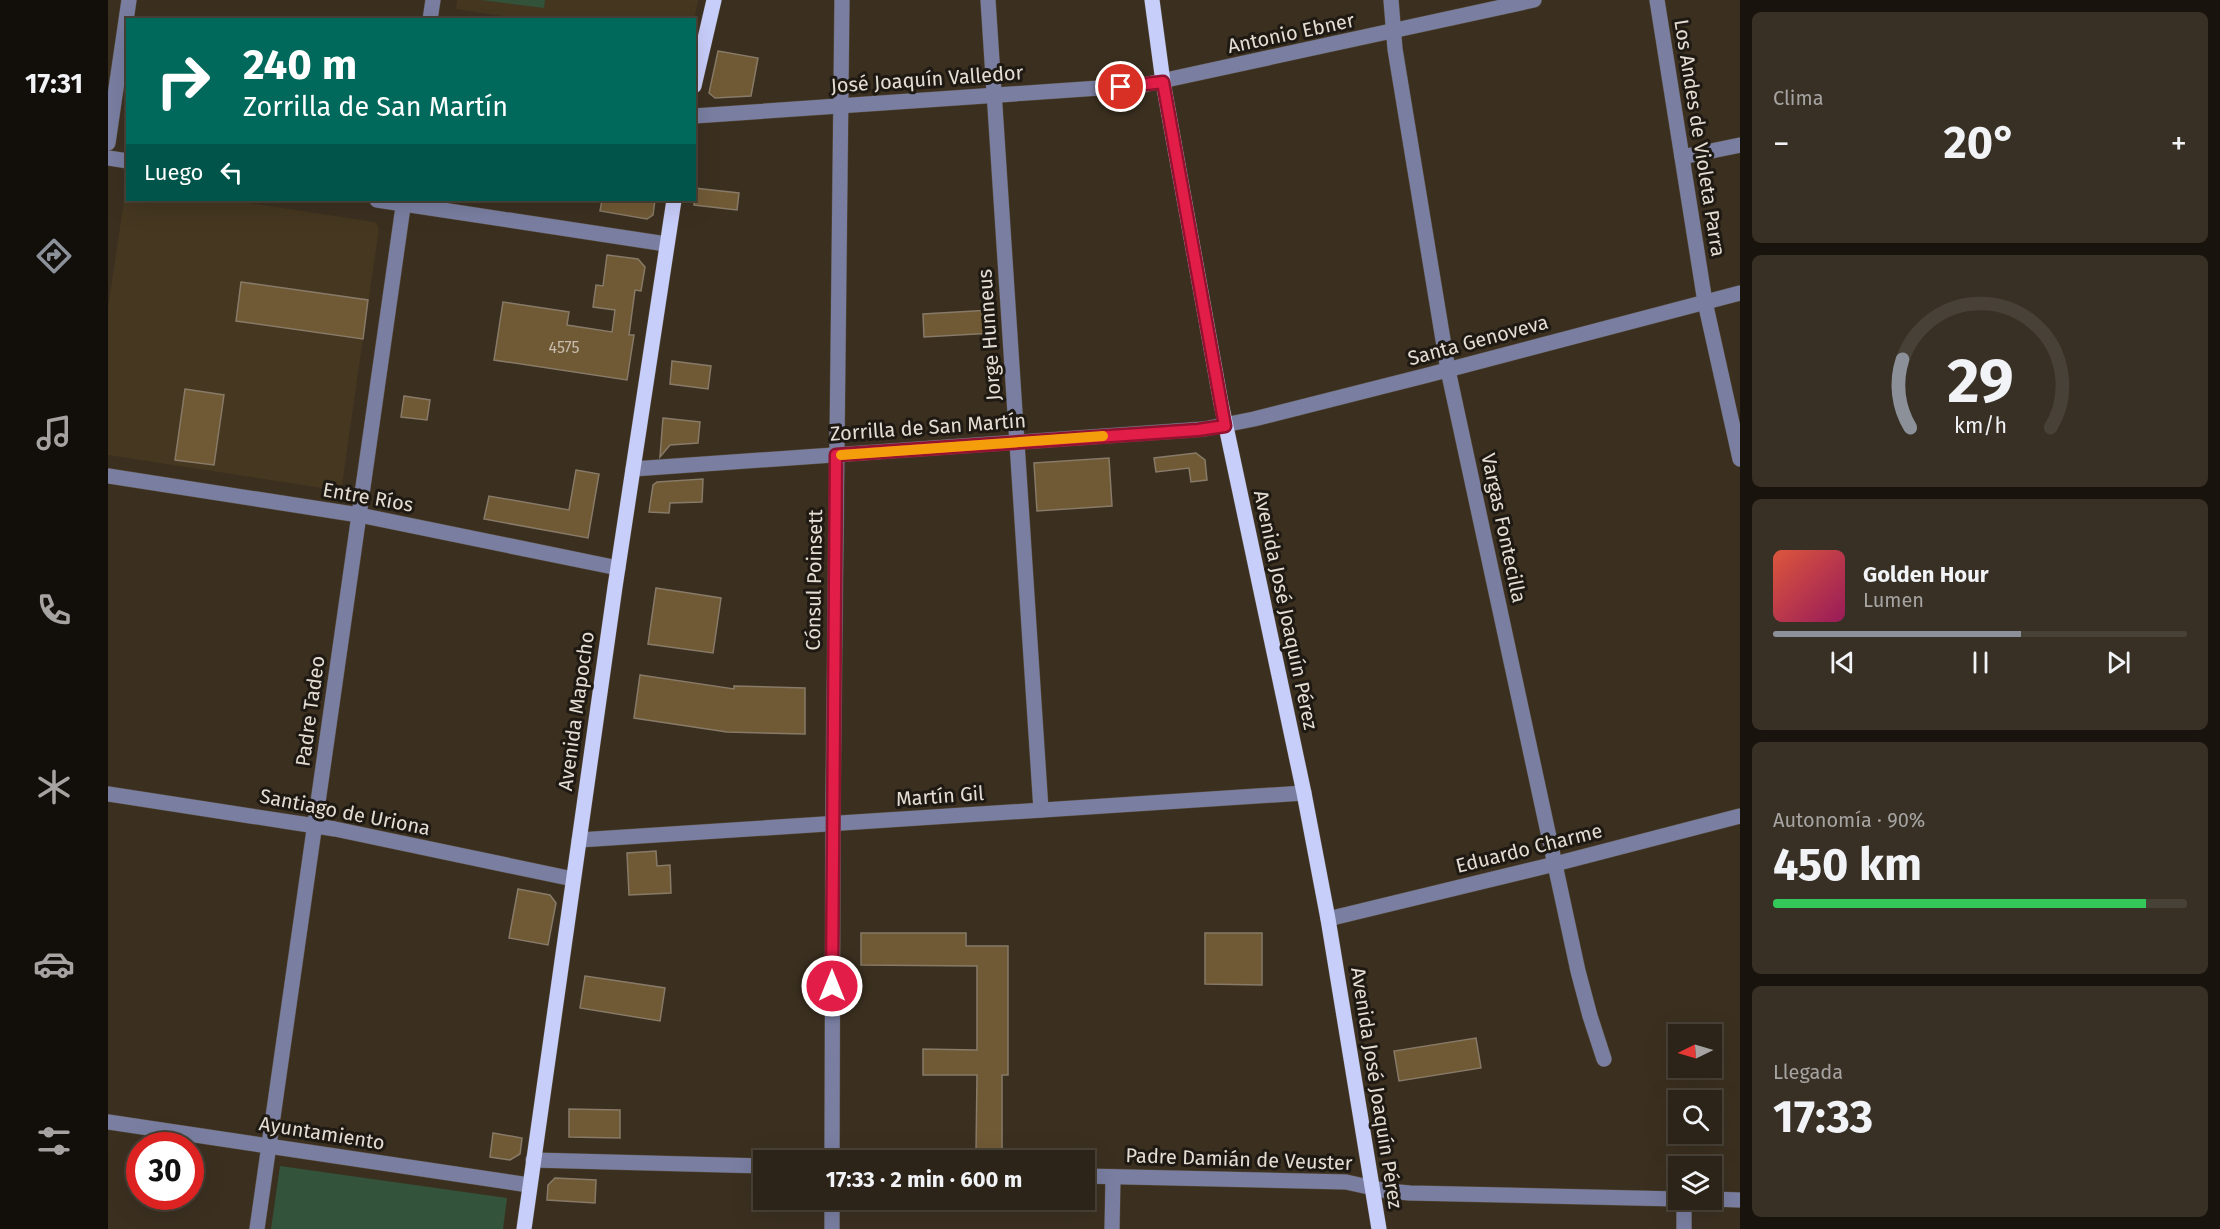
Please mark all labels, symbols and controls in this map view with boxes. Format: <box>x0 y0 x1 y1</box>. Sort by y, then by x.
street label: Antonio Ebner <box>1225 8 1357 58</box>
street label: Los Andes de Violeta Parra <box>1669 18 1731 258</box>
text: 240 m <box>243 40 357 90</box>
icon: right <box>144 42 222 120</box>
street label: José Joaquín Valledor <box>830 60 1024 98</box>
pin <box>1095 61 1146 112</box>
text: 17:31 <box>25 68 83 100</box>
icon: arrive <box>1104 70 1137 103</box>
text: Clima <box>1773 86 1824 110</box>
text: Zorrilla de San Martín <box>243 91 508 123</box>
text: 20° <box>1943 116 2017 170</box>
text: − <box>1773 124 1790 164</box>
text: + <box>2171 124 2187 164</box>
icon: left <box>215 156 248 189</box>
text: Luego <box>144 159 203 186</box>
icon: directions <box>33 235 75 277</box>
street label: Jorge Hunneus <box>972 268 1006 402</box>
street label: Santa Genoveva <box>1405 310 1551 370</box>
house number: 4575 <box>549 338 579 357</box>
text: 29 <box>1947 344 2013 419</box>
street label: Zorrilla de San Martín <box>829 408 1027 446</box>
icon: music <box>33 412 75 454</box>
text: km/h <box>1953 414 2007 440</box>
street label: Vargas Fontecilla <box>1476 451 1532 605</box>
street label: Entre Ríos <box>321 477 415 517</box>
street label: Avenida José Joaquín Pérez <box>1249 488 1323 732</box>
street label: Cónsul Poinsett <box>801 508 827 651</box>
text: Golden Hour <box>1863 561 1989 588</box>
text: Lumen <box>1863 588 1924 612</box>
icon: phone <box>33 589 75 631</box>
street label: Avenida Mapocho <box>553 630 599 792</box>
icon: previous <box>1826 646 1859 679</box>
icon: pause <box>1964 646 1997 679</box>
icon: next <box>2102 646 2135 679</box>
street label: Padre Tadeo <box>290 654 330 768</box>
icon: climate <box>33 766 75 808</box>
street label: Martín Gil <box>895 781 985 811</box>
street label: Santiago de Uriona <box>258 784 432 840</box>
text: Autonomía · 90% <box>1773 808 1925 832</box>
street label: Eduardo Charme <box>1453 818 1605 878</box>
text: 450 km <box>1773 838 1922 892</box>
icon: car <box>33 943 75 985</box>
position arrow <box>800 954 864 1018</box>
street label: Avenida José Joaquín Pérez <box>1346 966 1408 1211</box>
north arrow <box>1668 1024 1722 1078</box>
map controls <box>1668 1024 1722 1210</box>
text: Llegada <box>1773 1060 1843 1084</box>
button: search <box>1668 1090 1722 1144</box>
text: 17:33 <box>1773 1090 1873 1144</box>
street label: Ayuntamiento <box>258 1111 386 1155</box>
icon: filters <box>33 1120 75 1162</box>
speed limit sign: 30 <box>126 1132 204 1210</box>
street label: Padre Damián de Veuster <box>1125 1143 1353 1175</box>
button: layers <box>1668 1156 1722 1210</box>
text: 17:33 · 2 min · 600 m <box>826 1166 1022 1193</box>

